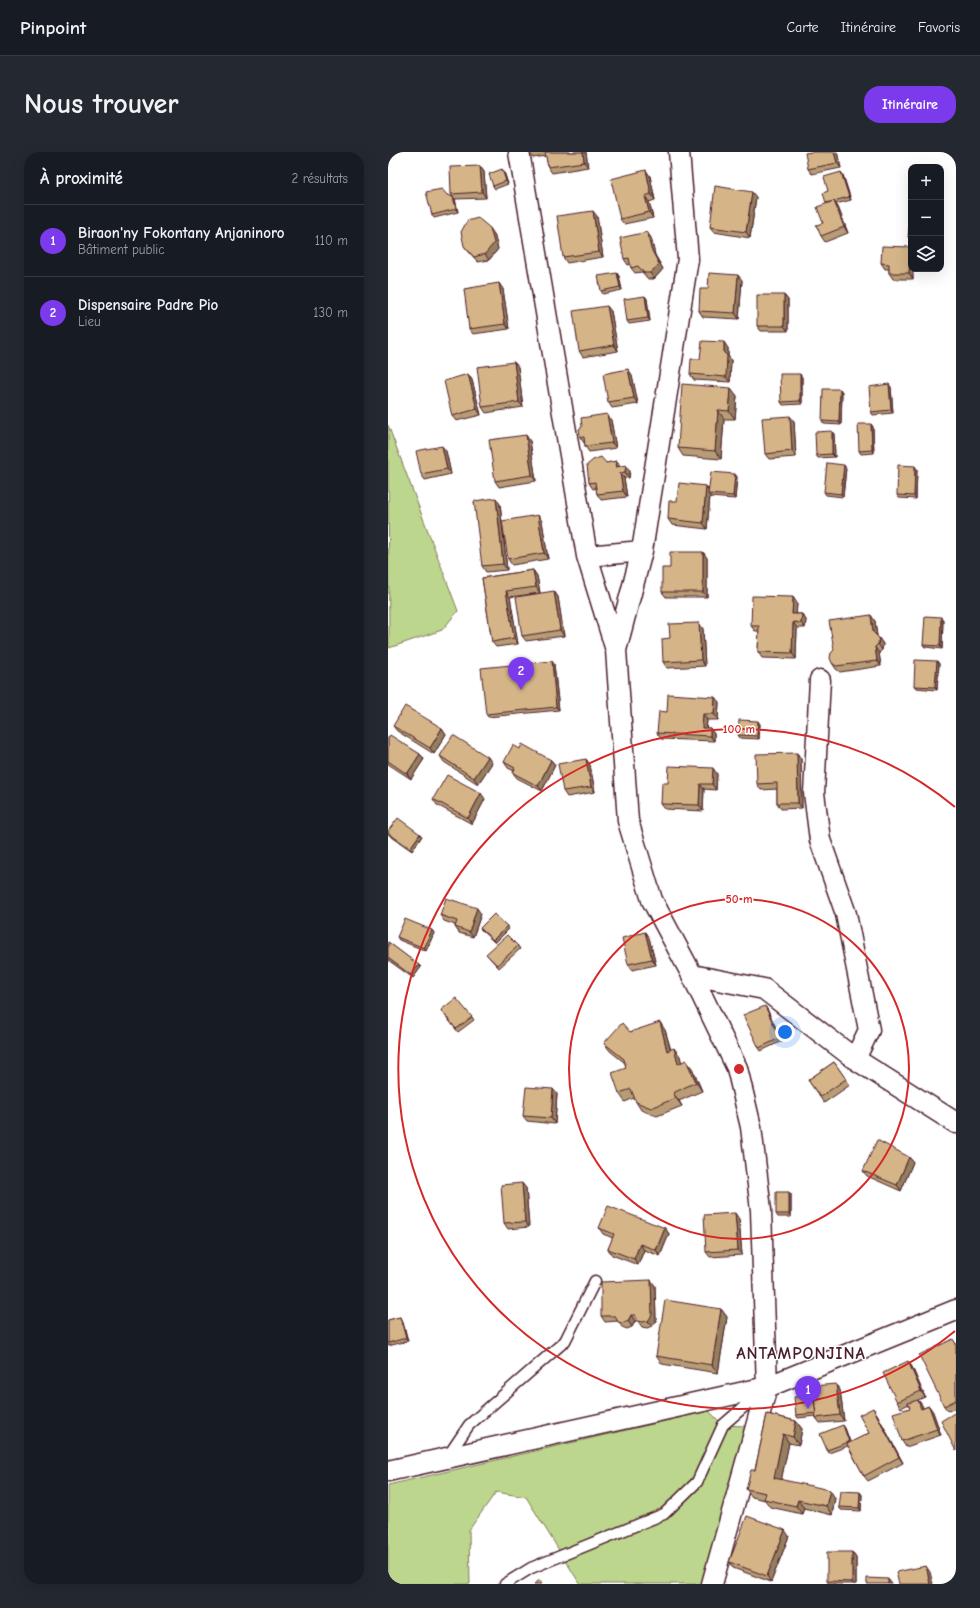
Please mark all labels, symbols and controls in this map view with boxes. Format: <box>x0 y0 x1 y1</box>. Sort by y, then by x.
text: Pinpoint <box>20 17 86 39</box>
text: Carte <box>787 19 819 36</box>
text: Itinéraire <box>841 19 896 36</box>
text: Favoris <box>918 19 960 36</box>
button: Itinéraire <box>864 86 956 123</box>
text: Nous trouver <box>24 88 179 120</box>
map controls <box>908 164 944 272</box>
button: + <box>908 164 944 200</box>
text: À proximité <box>40 169 123 188</box>
text: 2 résultats <box>292 171 348 186</box>
button: − <box>908 200 944 236</box>
text: Biraon'ny Fokontany Anjaninoro <box>78 224 285 242</box>
text: 1 <box>50 233 56 248</box>
text: 110 m <box>315 233 348 248</box>
button: layers <box>908 236 944 272</box>
text: Bâtiment public <box>78 242 165 257</box>
text: Dispensaire Padre Pio <box>78 296 218 314</box>
text: 2 <box>50 305 56 320</box>
text: 130 m <box>313 305 348 320</box>
text: Lieu <box>78 314 101 329</box>
pin: 2 <box>508 657 534 690</box>
text: 100 m <box>723 722 755 736</box>
text: 50 m <box>725 892 753 906</box>
your location <box>775 1022 795 1042</box>
centre of rings <box>732 1062 746 1076</box>
district label: ANTAMPONJINA <box>736 1344 866 1363</box>
pin: 1 <box>795 1376 821 1409</box>

